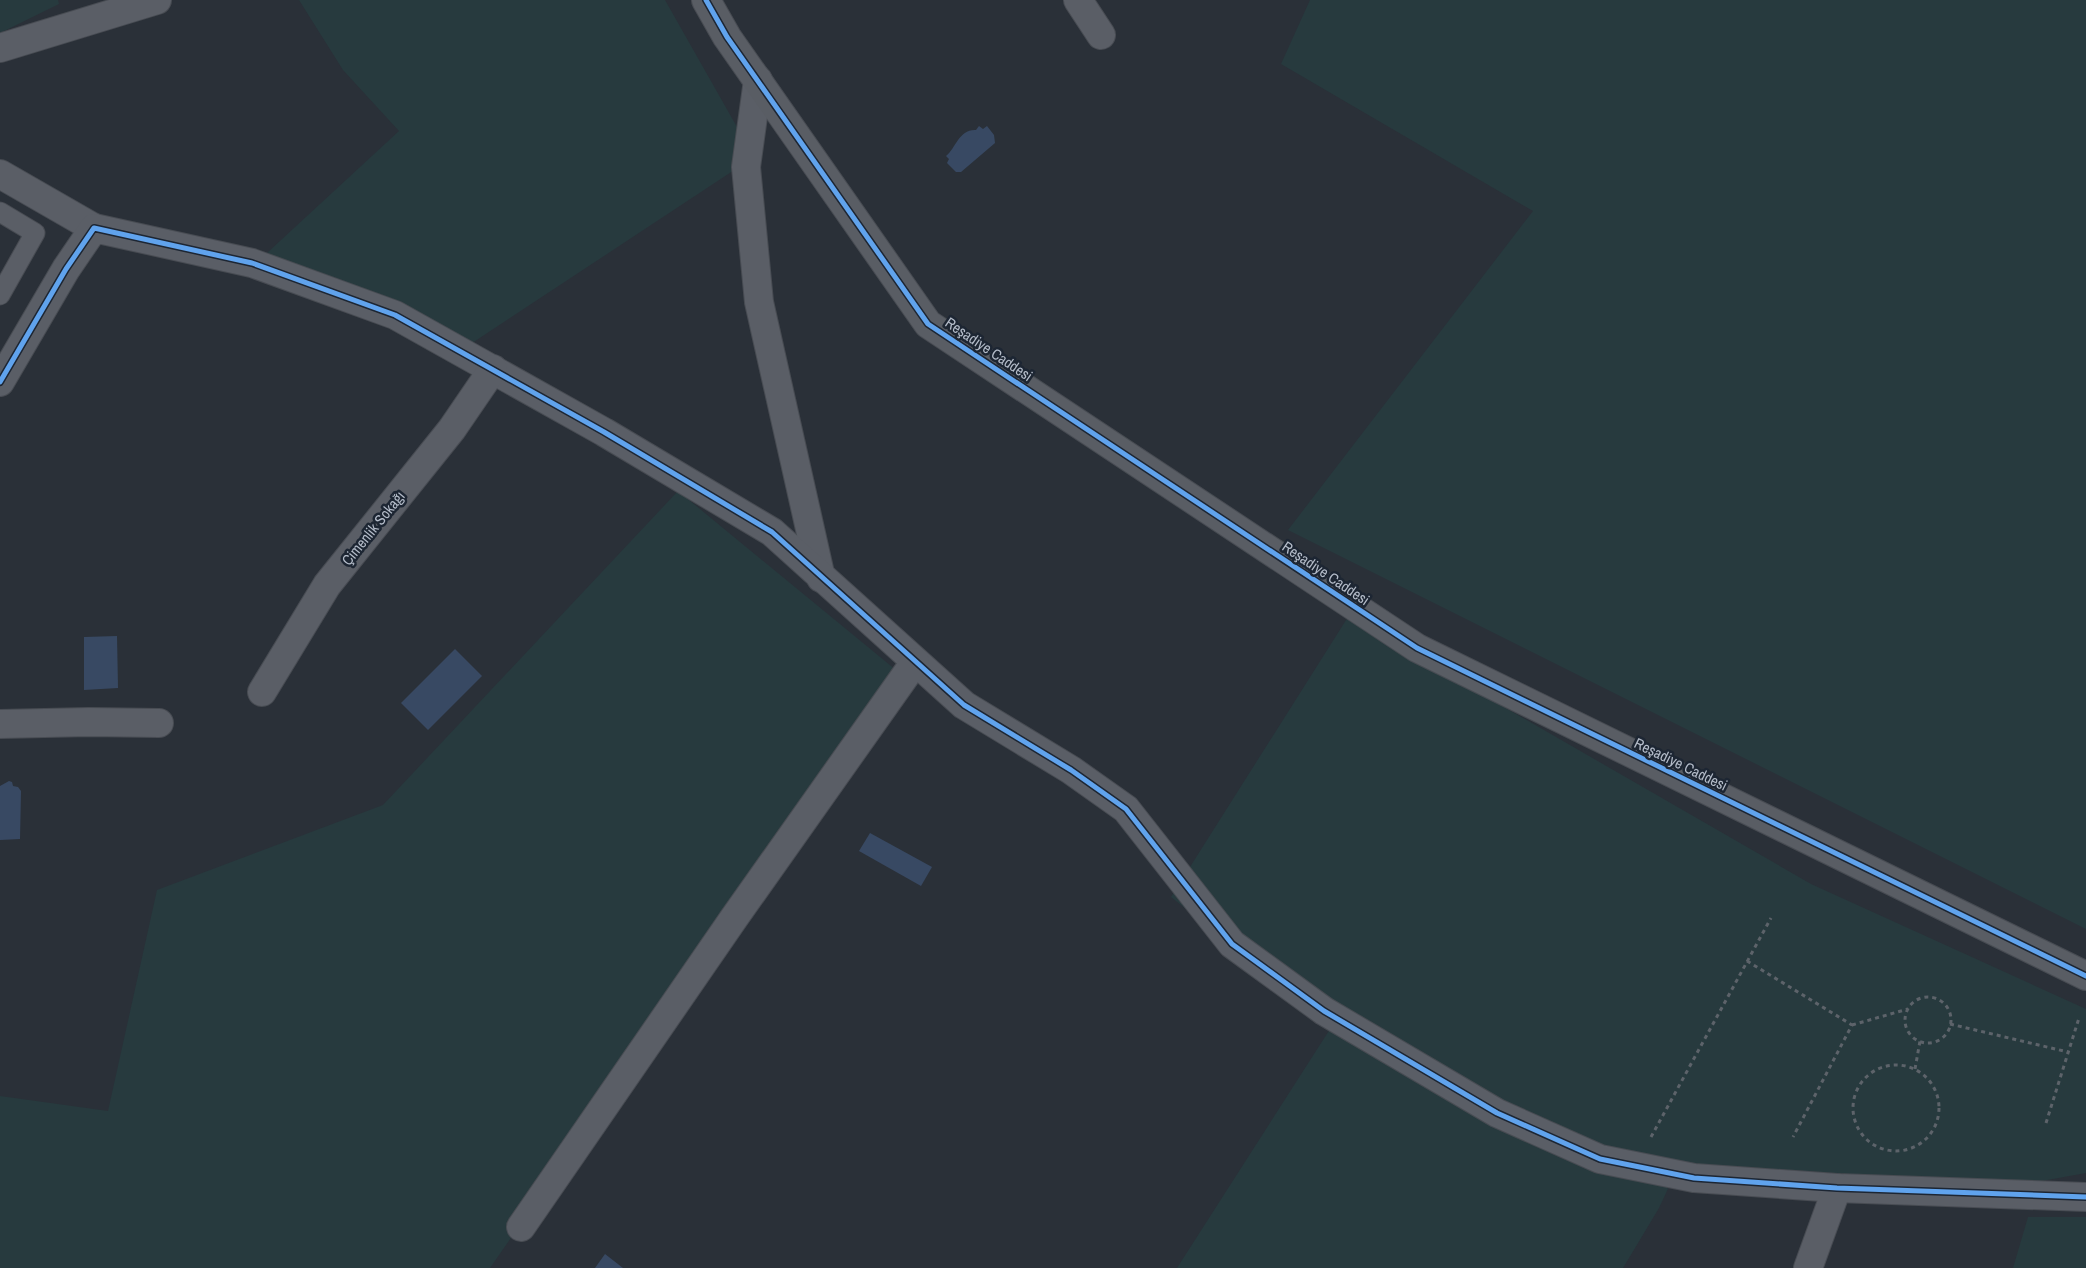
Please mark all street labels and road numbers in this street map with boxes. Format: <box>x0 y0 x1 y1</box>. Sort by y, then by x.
street label: Reşadiye Caddesi <box>941 312 1037 386</box>
street label: Çimenlik Sokağı <box>336 486 410 570</box>
street label: Reşadiye Caddesi <box>1278 536 1374 610</box>
street label: Reşadiye Caddesi <box>1631 732 1731 796</box>

